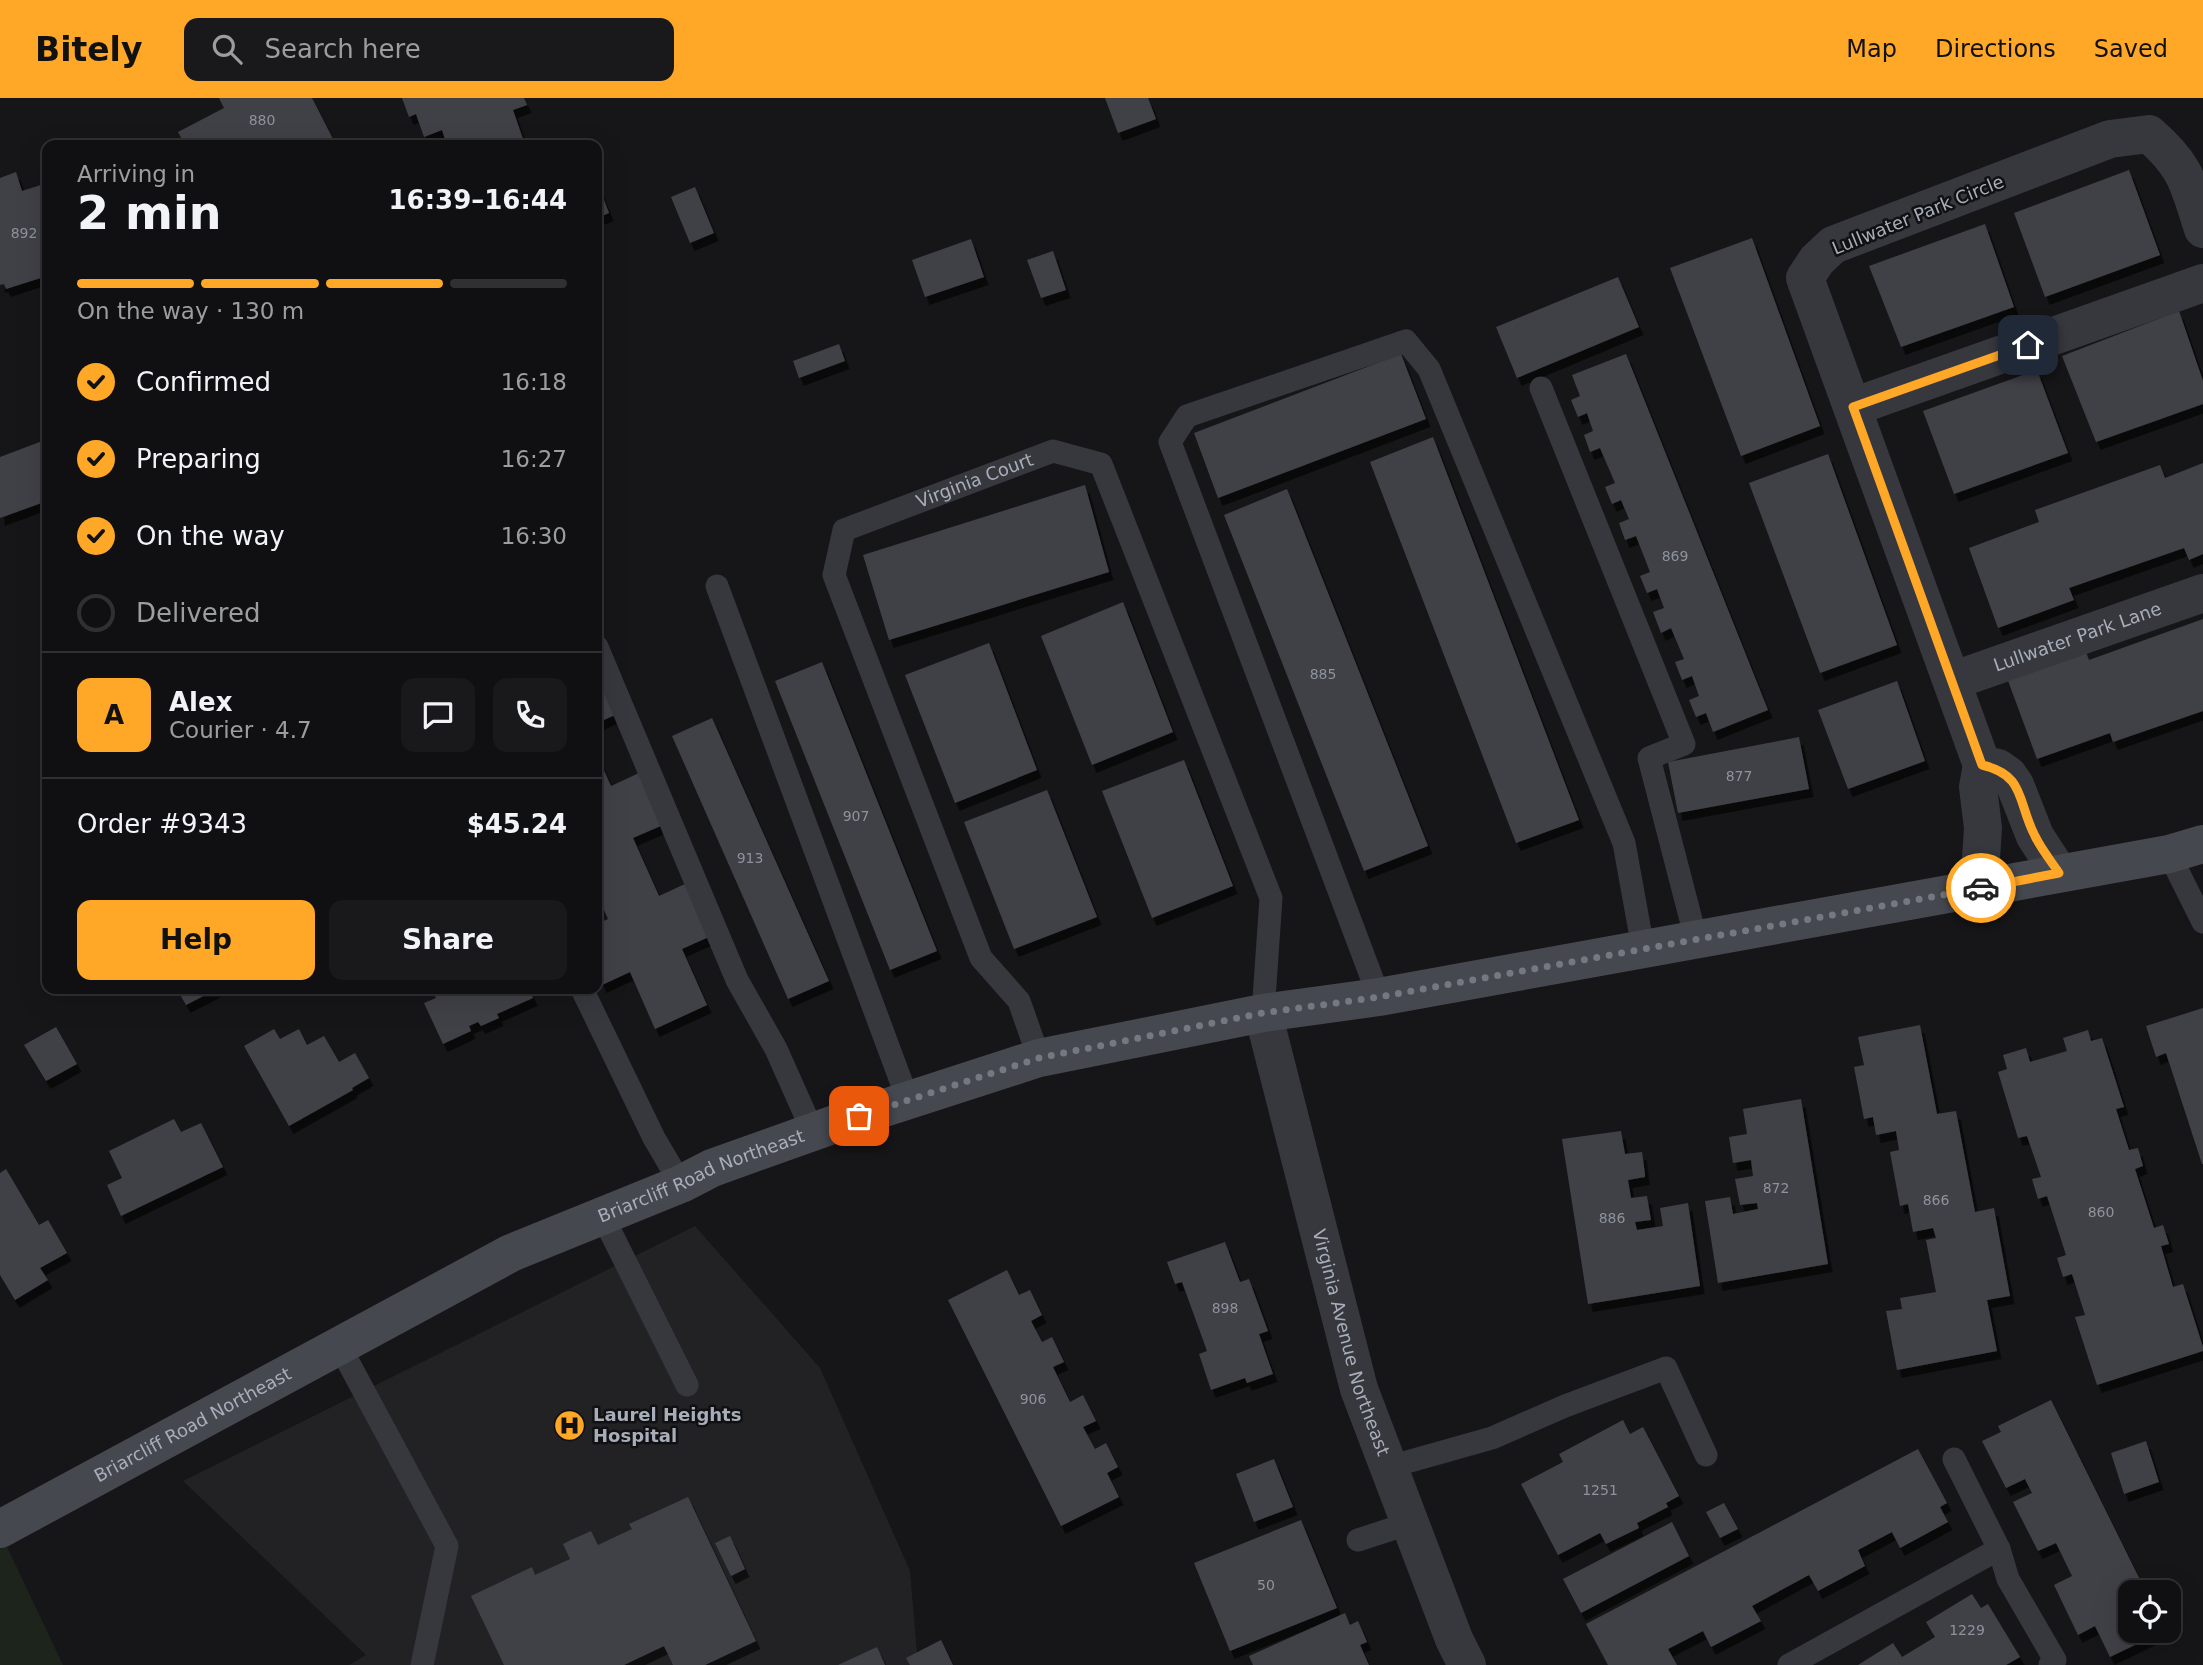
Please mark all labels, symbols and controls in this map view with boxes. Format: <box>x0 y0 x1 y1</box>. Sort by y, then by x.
search box <box>184 18 674 81</box>
text: Bitely <box>35 30 142 69</box>
icon: search <box>208 30 246 68</box>
text: Search here <box>264 34 421 64</box>
text: Map <box>1846 35 1897 63</box>
text: Directions <box>1935 35 2056 63</box>
text: Saved <box>2094 35 2168 63</box>
house number: 880 <box>249 112 275 128</box>
text: Arriving in <box>77 161 195 187</box>
street label: Lullwater Park Circle <box>1829 170 2007 259</box>
text: 16:39–16:44 <box>388 185 567 215</box>
text: 2 min <box>77 186 221 240</box>
house number: 892 <box>11 225 37 241</box>
text: On the way · 130 m <box>77 298 304 324</box>
pin <box>1998 315 2058 375</box>
icon: home <box>2009 326 2047 364</box>
icon: check <box>77 363 115 401</box>
text: Confirmed <box>136 367 271 397</box>
text: 16:18 <box>501 369 567 395</box>
icon: check <box>77 440 115 478</box>
text: Preparing <box>136 444 261 474</box>
text: 16:27 <box>501 446 567 472</box>
street label: Virginia Court <box>913 448 1036 512</box>
icon: check <box>77 517 115 555</box>
text: On the way <box>136 521 285 551</box>
text: 16:30 <box>501 523 567 549</box>
house number: 869 <box>1662 548 1688 564</box>
street label: Lullwater Park Lane <box>1991 597 2164 676</box>
text: Delivered <box>136 598 260 628</box>
house number: 885 <box>1310 666 1336 682</box>
button: chat <box>401 678 475 752</box>
button: phone <box>493 678 567 752</box>
text: Alex <box>169 687 232 717</box>
text: A <box>104 700 124 730</box>
text: Courier · 4.7 <box>169 717 312 743</box>
house number: 877 <box>1726 768 1752 784</box>
house number: 907 <box>843 808 869 824</box>
text: Order #9343 <box>77 809 247 839</box>
text: $45.24 <box>467 809 567 839</box>
house number: 913 <box>737 850 763 866</box>
courier <box>1946 853 2016 923</box>
icon: car <box>1962 869 2000 907</box>
button: Help <box>77 900 315 980</box>
button: Share <box>329 900 567 980</box>
pin <box>829 1086 889 1146</box>
icon: bag <box>840 1097 878 1135</box>
street label: Briarcliff Road Northeast <box>595 1125 807 1227</box>
house number: 872 <box>1763 1180 1789 1196</box>
house number: 866 <box>1923 1192 1949 1208</box>
house number: 860 <box>2088 1204 2114 1220</box>
house number: 886 <box>1599 1210 1625 1226</box>
street label: Virginia Avenue Northeast <box>1309 1227 1394 1459</box>
house number: 898 <box>1212 1300 1238 1316</box>
street label: Briarcliff Road Northeast <box>90 1363 295 1486</box>
house number: 906 <box>1020 1391 1046 1407</box>
place label: Laurel Heights Hospital <box>593 1404 741 1446</box>
hospital icon: Laurel Heights Hospital <box>553 1408 587 1442</box>
house number: 1251 <box>1582 1482 1618 1498</box>
house number: 50 <box>1257 1577 1275 1593</box>
map controls <box>2118 1580 2181 1643</box>
button: locate <box>2118 1580 2181 1643</box>
house number: 1229 <box>1949 1622 1985 1638</box>

